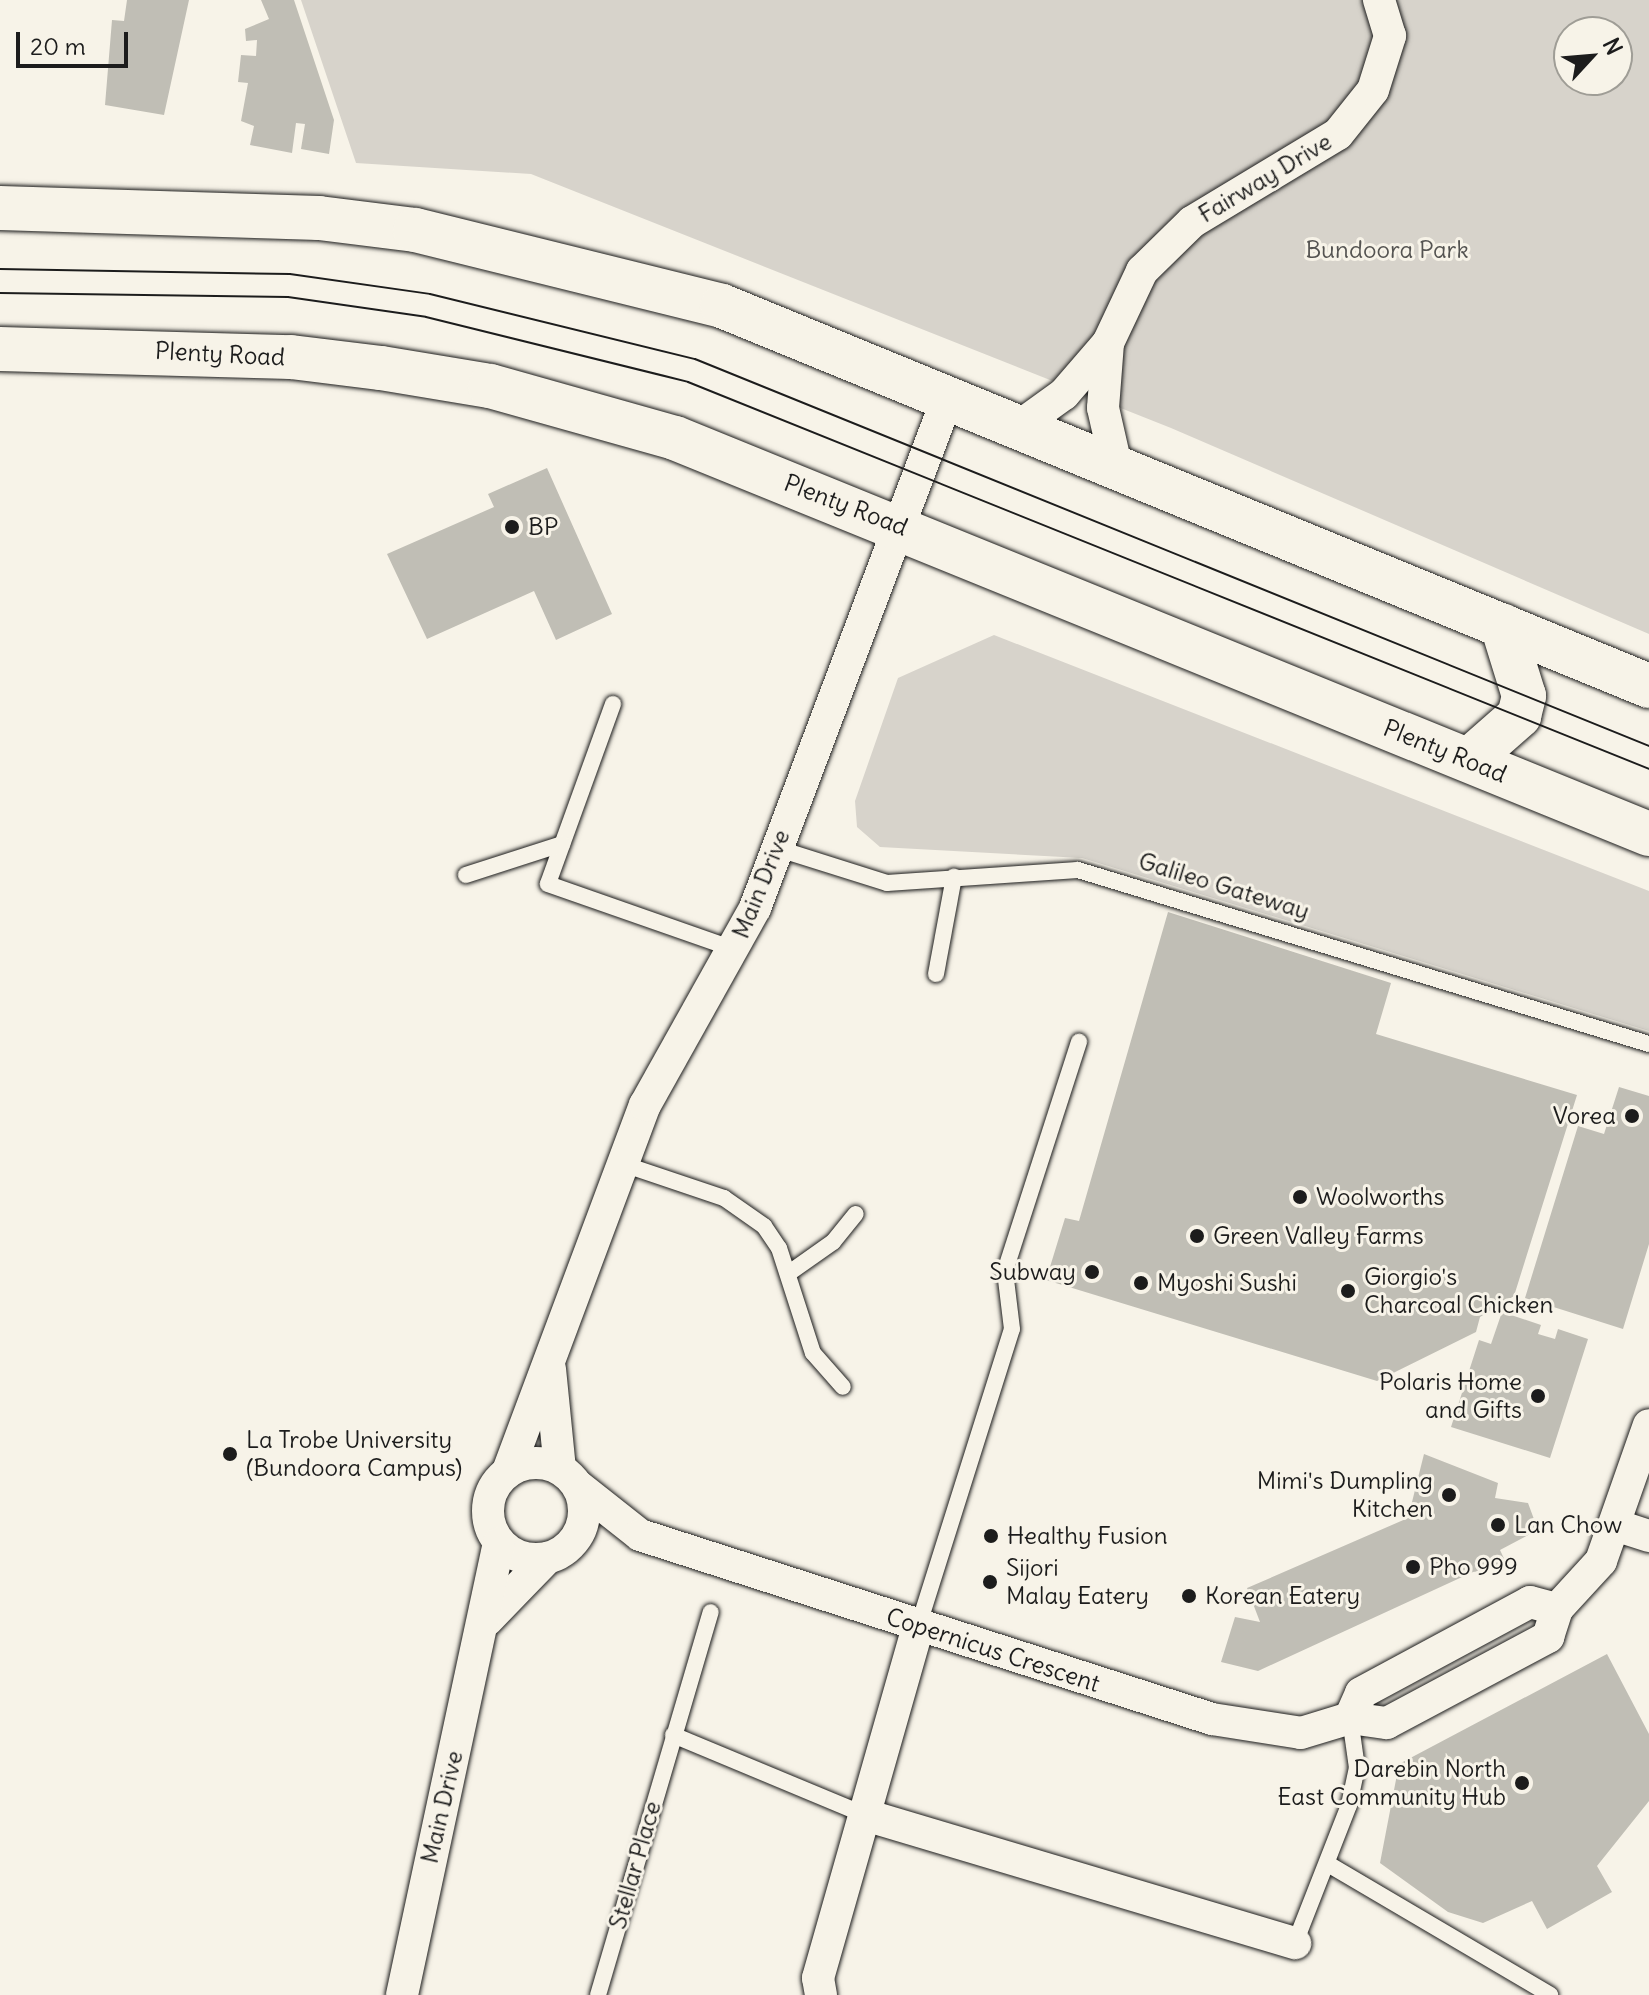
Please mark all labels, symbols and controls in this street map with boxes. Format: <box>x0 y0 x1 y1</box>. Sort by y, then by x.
scale bar <box>20 16 132 66</box>
north arrow <box>1553 16 1633 96</box>
text: 20 m <box>30 31 86 61</box>
text: N <box>1597 33 1629 59</box>
street label: Fairway Drive <box>1193 127 1337 229</box>
park label: Bundoora Park <box>1305 236 1469 264</box>
street label: Plenty Road <box>154 336 286 372</box>
street label: Plenty Road <box>780 468 912 542</box>
place label: BP <box>528 513 558 541</box>
marker: BP <box>503 518 521 536</box>
street label: Plenty Road <box>1379 713 1511 789</box>
street label: Main Drive <box>726 825 796 943</box>
street label: Galileo Gateway <box>1135 846 1313 926</box>
place label: Vorea <box>1553 1102 1616 1130</box>
marker: Vorea <box>1623 1107 1641 1125</box>
place label: Woolworths <box>1316 1183 1444 1211</box>
marker: Woolworths <box>1291 1188 1309 1206</box>
place label: Green Valley Farms <box>1213 1222 1424 1250</box>
marker: Green Valley Farms <box>1188 1227 1206 1245</box>
place label: Subway <box>989 1258 1076 1286</box>
marker: Subway <box>1083 1263 1101 1281</box>
place label: Giorgio's Charcoal Chicken <box>1364 1263 1553 1319</box>
place label: Myoshi Sushi <box>1157 1269 1297 1297</box>
marker: Myoshi Sushi <box>1132 1274 1150 1292</box>
marker: Giorgio's Charcoal Chicken <box>1339 1282 1357 1300</box>
place label: Polaris Home and Gifts <box>1379 1368 1522 1424</box>
marker: Polaris Home and Gifts <box>1529 1387 1547 1405</box>
place label: La Trobe University (Bundoora Campus) <box>246 1426 462 1482</box>
marker: La Trobe University (Bundoora Campus) <box>221 1445 239 1463</box>
place label: Mimi's Dumpling Kitchen <box>1257 1467 1433 1523</box>
marker: Mimi's Dumpling Kitchen <box>1440 1486 1458 1504</box>
place label: Lan Chow <box>1514 1511 1622 1539</box>
marker: Lan Chow <box>1489 1516 1507 1534</box>
place label: Healthy Fusion <box>1007 1522 1168 1550</box>
marker: Healthy Fusion <box>982 1527 1000 1545</box>
place label: Pho 999 <box>1429 1553 1518 1581</box>
place label: Sijori Malay Eatery <box>1006 1554 1149 1610</box>
marker: Pho 999 <box>1404 1558 1422 1576</box>
marker: Sijori Malay Eatery <box>981 1573 999 1591</box>
place label: Korean Eatery <box>1205 1582 1360 1610</box>
marker: Korean Eatery <box>1180 1587 1198 1605</box>
street label: Copernicus Crescent <box>883 1602 1103 1698</box>
street label: Main Drive <box>415 1748 469 1866</box>
place label: Darebin North East Community Hub <box>1278 1755 1506 1811</box>
marker: Darebin North East Community Hub <box>1513 1774 1531 1792</box>
street label: Stellar Place <box>603 1798 667 1932</box>

